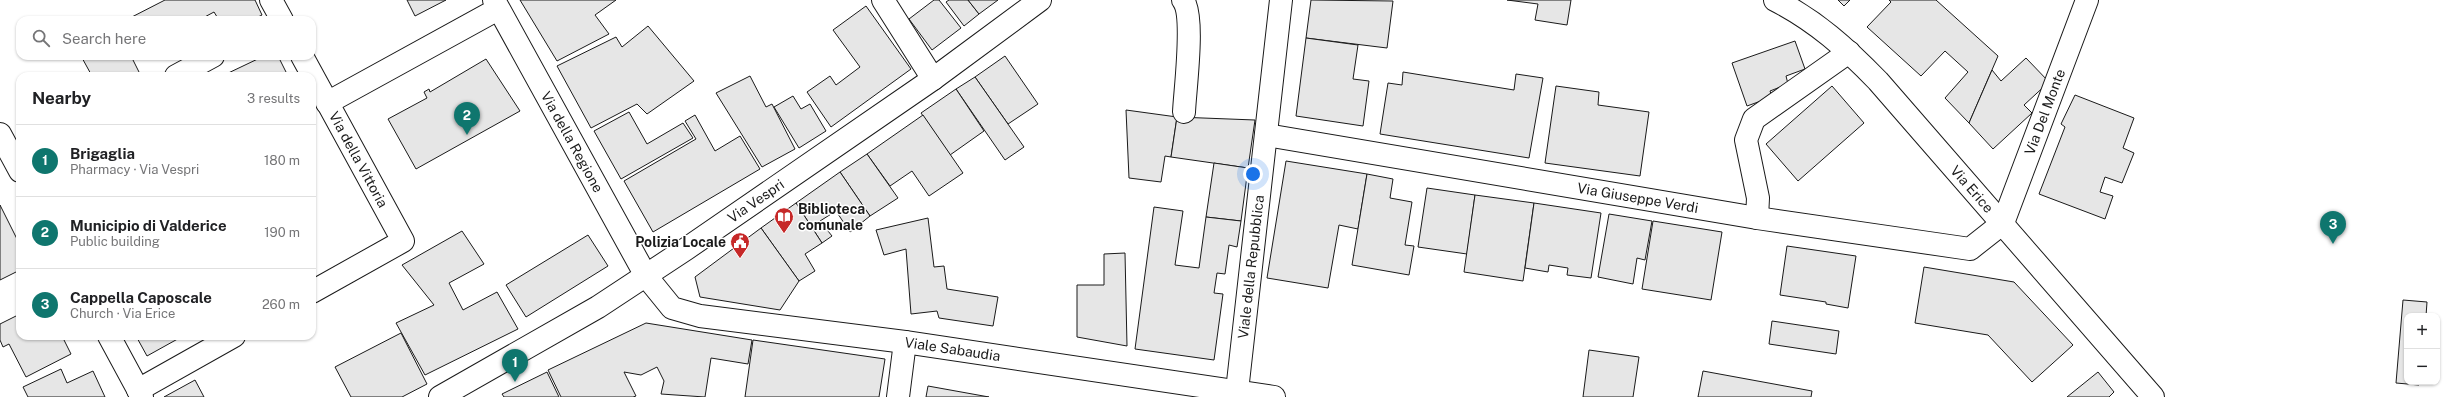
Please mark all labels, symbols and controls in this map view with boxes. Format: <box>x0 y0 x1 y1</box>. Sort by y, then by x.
search box <box>16 16 316 60</box>
icon: search <box>30 27 52 49</box>
text: Search here <box>62 30 146 47</box>
street label: Via Del Monte <box>2021 67 2068 157</box>
text: Nearby <box>32 88 91 108</box>
street label: Via della Regione <box>538 89 606 195</box>
text: 3 results <box>247 91 300 106</box>
pin: 2 <box>454 102 480 135</box>
street label: Via della Vittoria <box>326 109 391 210</box>
text: Brigaglia <box>70 145 135 162</box>
text: 1 <box>42 153 48 168</box>
text: 180 m <box>264 153 300 168</box>
text: Pharmacy · Via Vespri <box>70 162 199 177</box>
street label: Via Erice <box>1947 162 1997 216</box>
your location <box>1243 164 1263 184</box>
street label: Via Vespri <box>725 176 787 226</box>
street label: Via Giuseppe Verdi <box>1576 180 1699 216</box>
street label: Viale della Repubblica <box>1235 194 1267 340</box>
place label: Biblioteca comunale <box>798 201 865 233</box>
library icon: Biblioteca comunale <box>773 206 795 234</box>
pin: 3 <box>2320 211 2346 244</box>
text: Municipio di Valderice <box>70 217 227 234</box>
text: 2 <box>41 225 49 240</box>
text: 190 m <box>264 225 300 240</box>
public building icon: Polizia Locale <box>729 231 751 259</box>
text: Public building <box>70 234 160 249</box>
place label: Polizia Locale <box>635 234 726 250</box>
text: Cappella Caposcale <box>70 289 212 306</box>
text: 3 <box>41 297 49 312</box>
text: 260 m <box>262 297 300 312</box>
text: Church · Via Erice <box>70 306 175 321</box>
map controls <box>2404 313 2440 385</box>
button: + <box>2404 313 2440 349</box>
street label: Viale Sabaudia <box>903 334 1001 364</box>
pin: 1 <box>502 349 528 382</box>
button: − <box>2404 349 2440 385</box>

